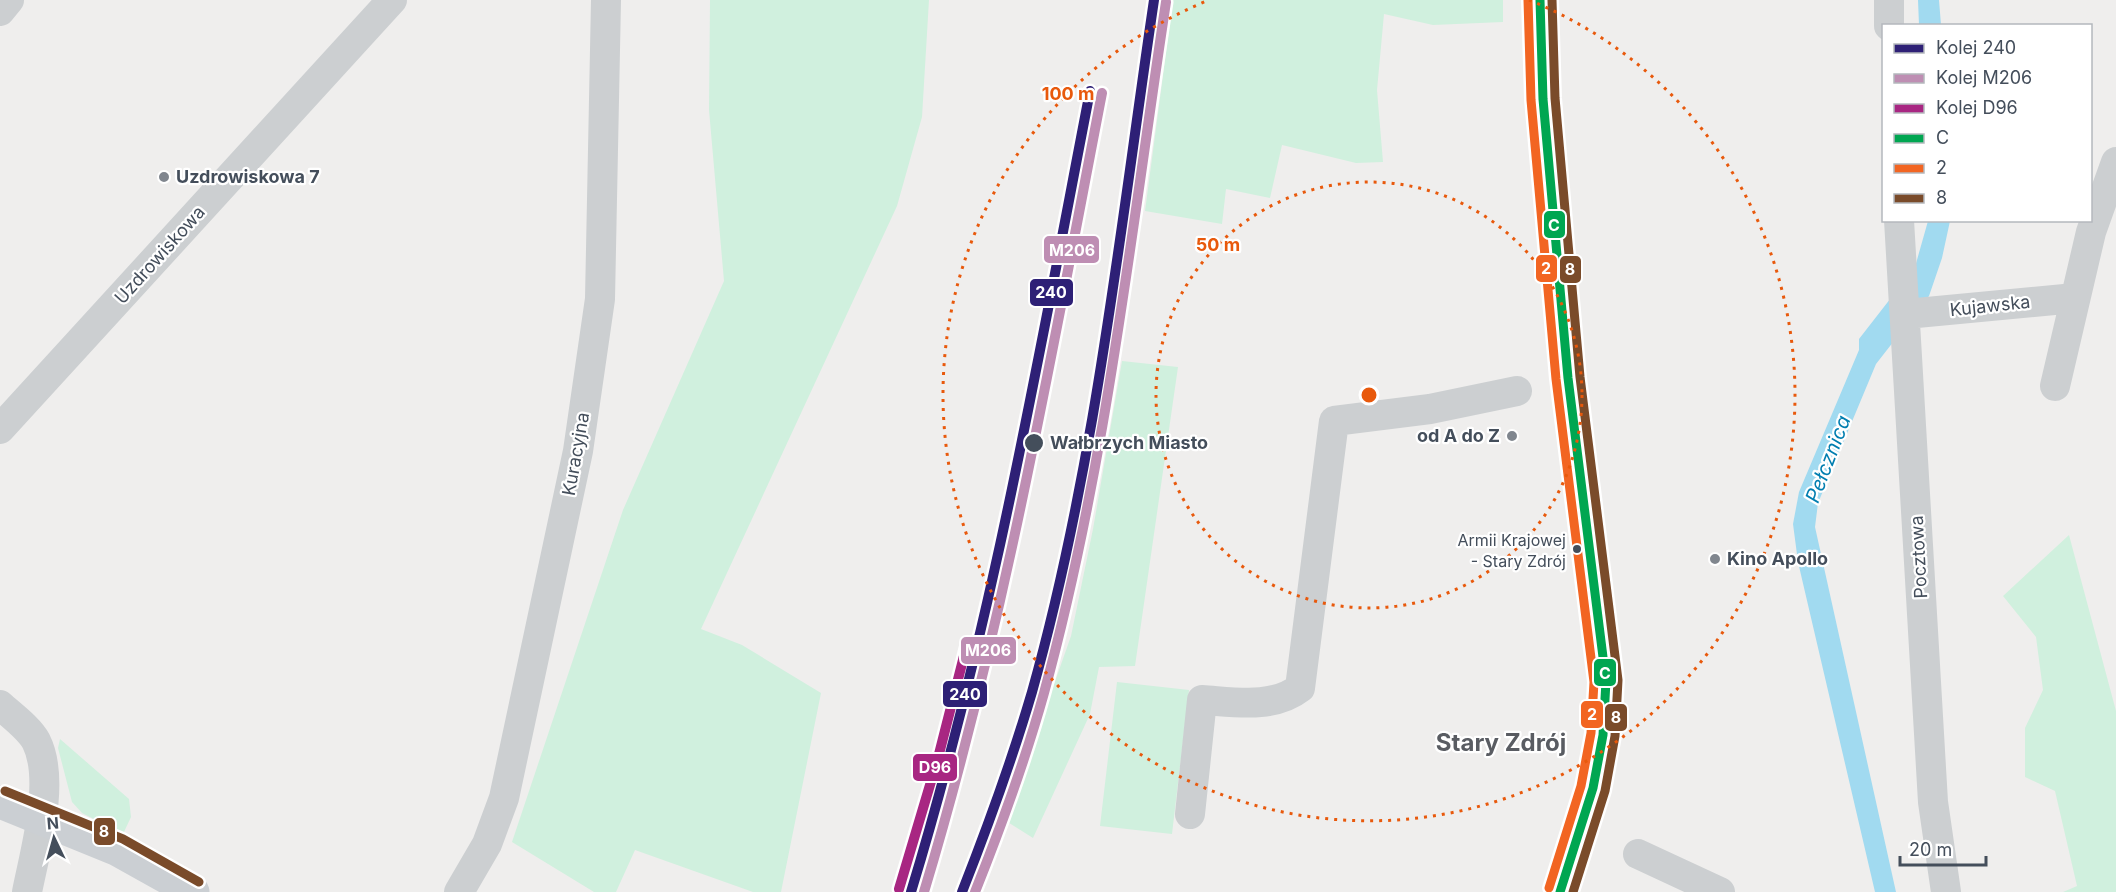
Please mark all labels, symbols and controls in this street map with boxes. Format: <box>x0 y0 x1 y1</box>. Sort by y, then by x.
legend <box>1882 24 2092 222</box>
text: Kolej 240 <box>1936 37 2016 58</box>
text: Kolej M206 <box>1936 67 2032 88</box>
text: 100 m <box>1042 83 1094 104</box>
text: Kolej D96 <box>1936 97 2018 118</box>
text: C <box>1936 127 1949 148</box>
text: 2 <box>1936 157 1947 178</box>
place label: Uzdrowiskowa 7 <box>176 166 320 187</box>
marker: Uzdrowiskowa 7 <box>157 170 171 184</box>
text: 8 <box>1936 187 1947 208</box>
street label: Uzdrowiskowa <box>110 201 209 308</box>
line badge: C <box>1543 210 1566 239</box>
text: C <box>1548 215 1560 235</box>
text: 50 m <box>1196 234 1240 255</box>
line badge: M206 <box>1043 235 1100 264</box>
text: M206 <box>1049 240 1095 260</box>
line badge: 2 <box>1535 254 1558 283</box>
line badge: 8 <box>1559 255 1582 284</box>
text: 2 <box>1541 258 1551 278</box>
text: 8 <box>1565 259 1575 279</box>
line badge: 240 <box>1029 278 1074 307</box>
text: 240 <box>1035 282 1067 302</box>
street label: Kujawska <box>1949 291 2031 320</box>
centre of rings <box>1359 385 1379 405</box>
street label: Kuracyjna <box>558 411 593 497</box>
water label: Pełcznica <box>1800 412 1856 506</box>
place label: od A do Z <box>1417 425 1500 446</box>
marker: od A do Z <box>1505 429 1519 443</box>
marker: Wałbrzych Miasto <box>1023 432 1045 454</box>
place label: Wałbrzych Miasto <box>1050 432 1208 453</box>
street label: Pocztowa <box>1906 515 1931 599</box>
place label: Armii Krajowej - Stary Zdrój <box>1457 530 1566 571</box>
marker: Armii Krajowej - Stary Zdrój <box>1571 543 1583 555</box>
place label: Kino Apollo <box>1727 548 1828 569</box>
marker: Kino Apollo <box>1708 552 1722 566</box>
line badge: M206 <box>960 636 1017 665</box>
text: M206 <box>965 640 1011 660</box>
line badge: C <box>1593 658 1617 687</box>
text: C <box>1599 663 1611 683</box>
line badge: 240 <box>942 680 988 708</box>
text: 240 <box>949 684 981 704</box>
line badge: 2 <box>1580 700 1604 729</box>
line badge: 8 <box>1604 703 1628 732</box>
text: 2 <box>1587 704 1597 724</box>
text: 8 <box>1611 707 1621 727</box>
district label: Stary Zdrój <box>1436 728 1566 757</box>
line badge: D96 <box>912 753 958 782</box>
text: D96 <box>919 757 951 777</box>
north arrow <box>24 808 84 868</box>
text: N <box>46 813 60 834</box>
line badge: 8 <box>93 817 116 846</box>
text: 8 <box>99 821 109 841</box>
scale bar <box>1900 829 1986 867</box>
text: 20 m <box>1909 839 1952 860</box>

